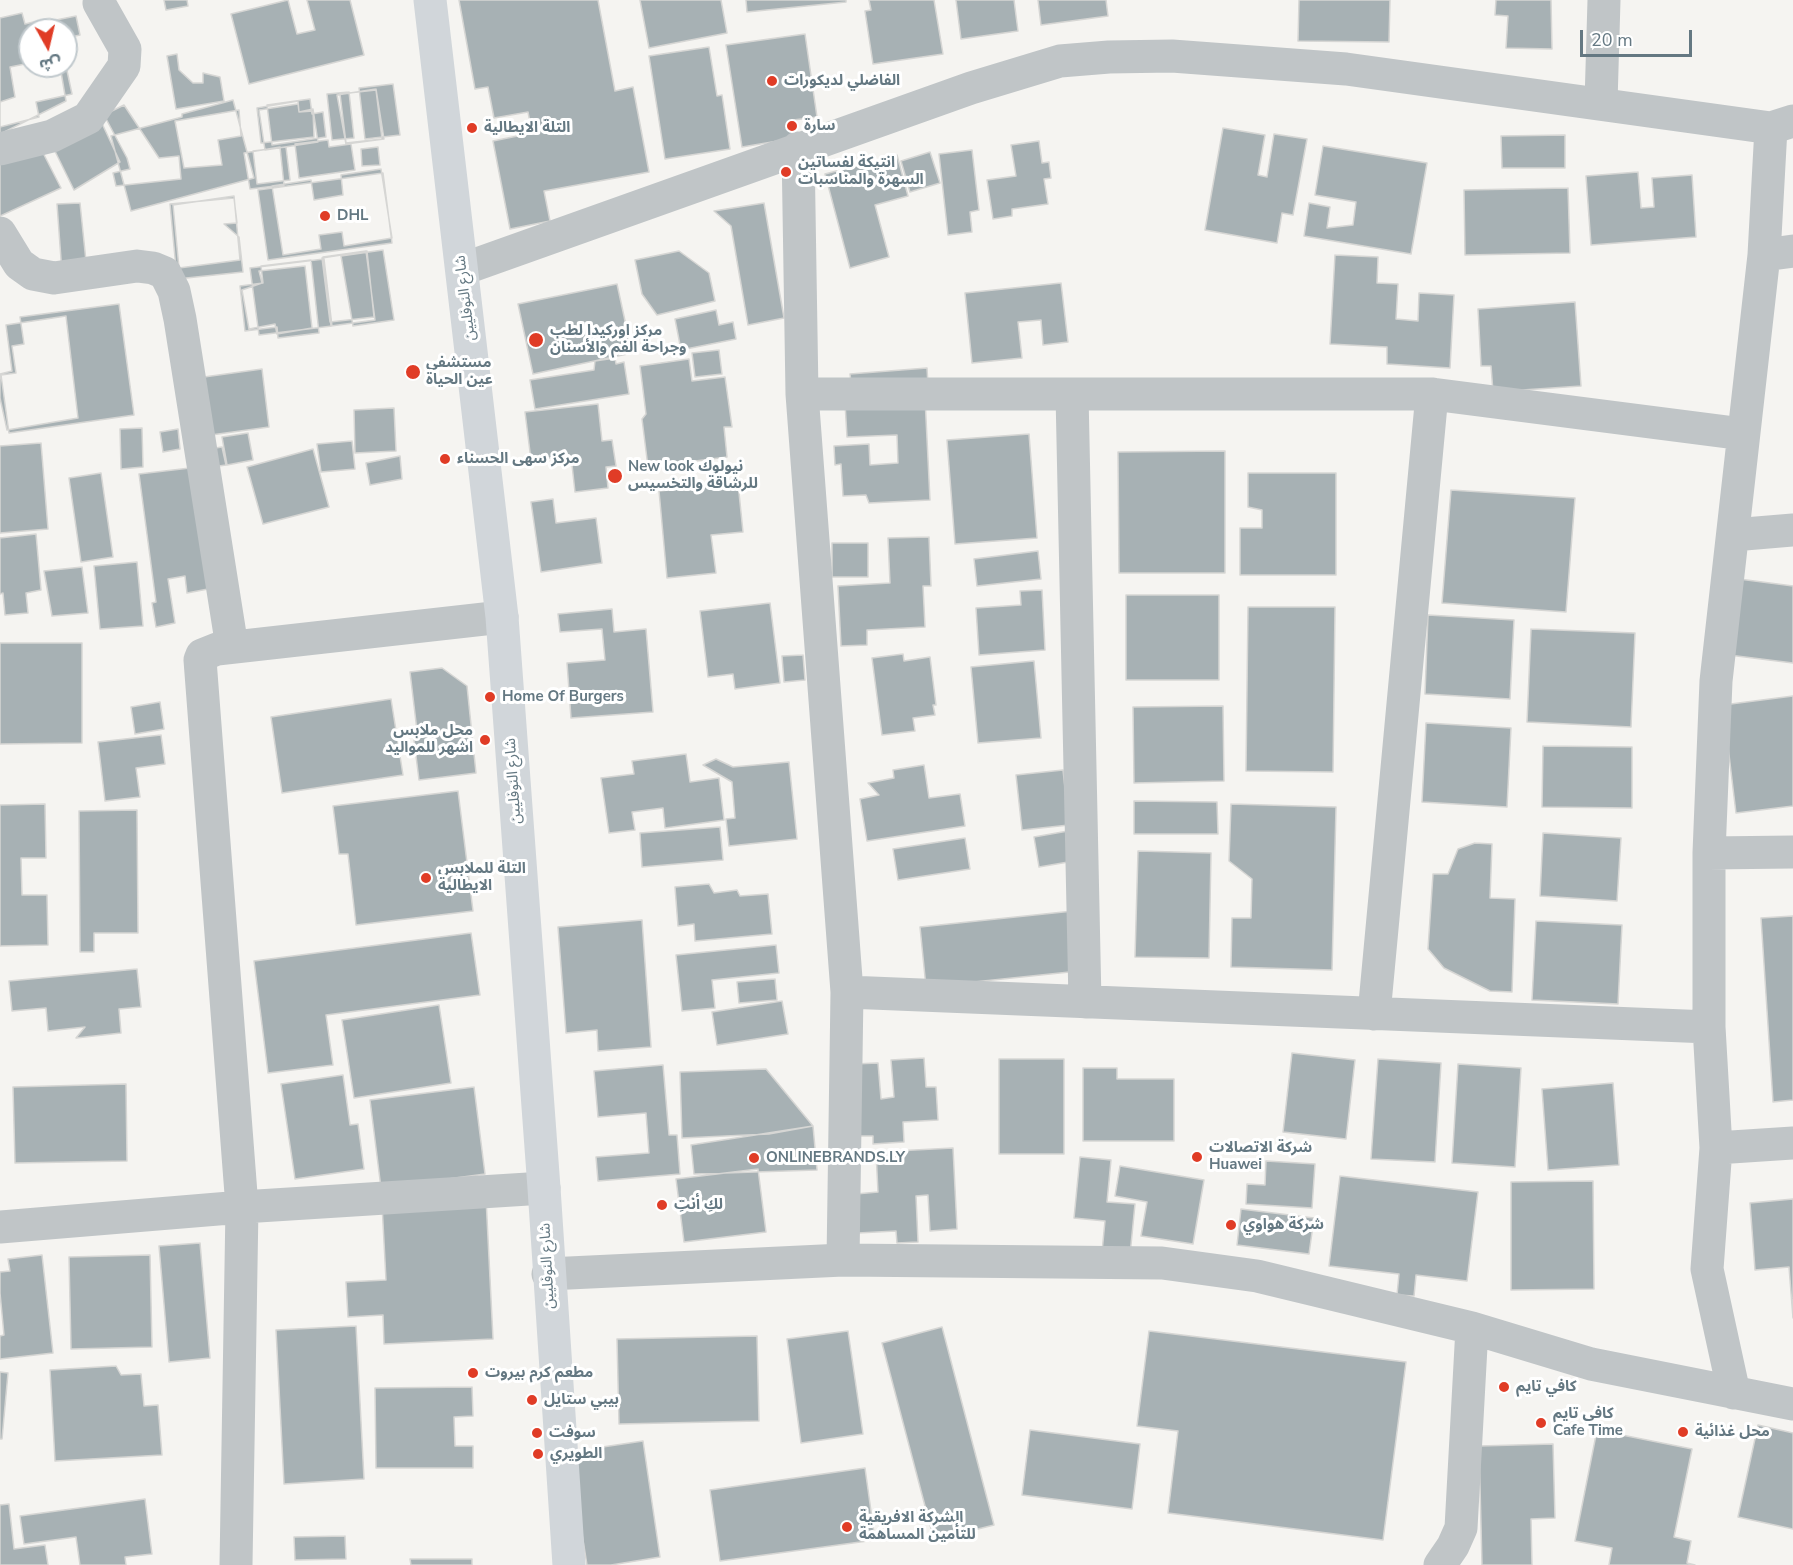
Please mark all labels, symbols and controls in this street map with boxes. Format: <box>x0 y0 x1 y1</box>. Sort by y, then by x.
north arrow <box>18 18 78 78</box>
scale bar <box>1583 18 1696 56</box>
text: 20 m <box>1591 28 1633 52</box>
text: ش <box>38 51 63 76</box>
place label: الفاضلي لديكورات <box>784 72 900 90</box>
marker: الفاضلي لديكورات <box>765 74 779 88</box>
place label: سارة <box>804 117 836 135</box>
place label: التلة الايطالية <box>484 119 570 137</box>
marker: سارة <box>785 119 799 133</box>
marker: التلة الايطالية <box>465 121 479 135</box>
place label: انتيكة لفساتين السهرة والمناسبات <box>798 154 924 189</box>
marker: انتيكة لفساتين السهرة والمناسبات <box>779 165 793 179</box>
place label: DHL <box>337 207 368 225</box>
marker: DHL <box>318 209 332 223</box>
street label: شارع النوفليين <box>452 254 480 342</box>
place label: مركز اوركيدا لطب وجراحة الفم والأسنان <box>550 322 687 357</box>
marker: مركز اوركيدا لطب وجراحة الفم والأسنان <box>527 331 545 349</box>
place label: مستشفى عين الحياة <box>426 354 493 389</box>
marker: مستشفى عين الحياة <box>404 363 422 381</box>
place label: مركز سهى الحسناء <box>457 450 580 468</box>
marker: مركز سهى الحسناء <box>438 452 452 466</box>
place label: New look نيولوك للرشاقة والتخسيس <box>628 458 758 493</box>
marker: New look نيولوك للرشاقة والتخسيس <box>606 467 624 485</box>
place label: Home Of Burgers <box>502 688 624 706</box>
marker: Home Of Burgers <box>483 690 497 704</box>
place label: محل ملابس اشهر للمواليد <box>385 722 473 757</box>
marker: محل ملابس اشهر للمواليد <box>478 733 492 747</box>
street label: شارع النوفليين <box>502 737 526 825</box>
place label: التلة للملابس الايطالية <box>438 860 526 895</box>
marker: التلة للملابس الايطالية <box>419 871 433 885</box>
place label: شركة الاتصالات Huawei <box>1209 1139 1312 1174</box>
place label: ONLINEBRANDS.LY <box>766 1149 905 1167</box>
marker: شركة الاتصالات Huawei <box>1190 1150 1204 1164</box>
marker: ONLINEBRANDS.LY <box>747 1151 761 1165</box>
place label: لكِ أنتِ <box>674 1196 723 1214</box>
marker: لكِ أنتِ <box>655 1198 669 1212</box>
place label: شركة هواوي <box>1243 1216 1324 1234</box>
marker: شركة هواوي <box>1224 1218 1238 1232</box>
street label: شارع النوفليين <box>537 1223 559 1309</box>
place label: مطعم كرم بيروت <box>485 1364 593 1382</box>
marker: مطعم كرم بيروت <box>466 1366 480 1380</box>
place label: كافي تايم <box>1516 1378 1577 1396</box>
marker: كافي تايم <box>1497 1380 1511 1394</box>
place label: بيبي ستايل <box>544 1391 619 1409</box>
marker: بيبي ستايل <box>525 1393 539 1407</box>
place label: كافي تايم Cafe Time <box>1553 1405 1623 1440</box>
marker: كافي تايم Cafe Time <box>1534 1416 1548 1430</box>
place label: محل غذائية <box>1695 1423 1770 1441</box>
place label: سوفت <box>549 1424 596 1442</box>
marker: محل غذائية <box>1676 1425 1690 1439</box>
marker: سوفت <box>530 1426 544 1440</box>
place label: الطويري <box>550 1445 602 1463</box>
marker: الطويري <box>531 1447 545 1461</box>
place label: الشركة الافريقية للتأمين المساهمة <box>859 1509 976 1544</box>
marker: الشركة الافريقية للتأمين المساهمة <box>840 1520 854 1534</box>

